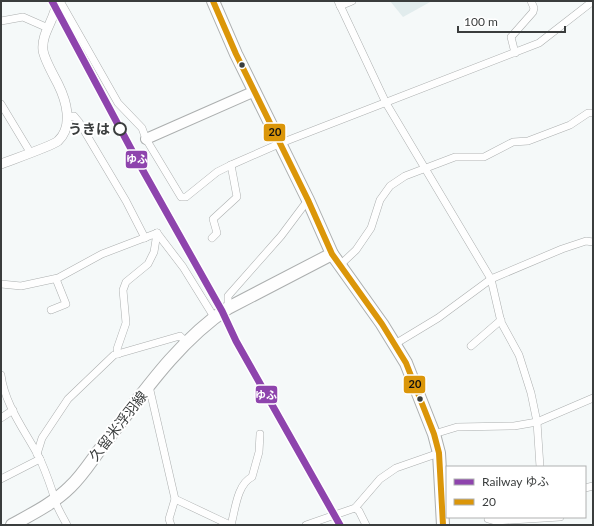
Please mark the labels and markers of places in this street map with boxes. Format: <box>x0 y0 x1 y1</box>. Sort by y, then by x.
unlabelled marker <box>237 60 247 70</box>
place label: うきは <box>68 120 110 137</box>
marker: うきは <box>113 122 127 136</box>
unlabelled marker <box>415 394 425 404</box>

